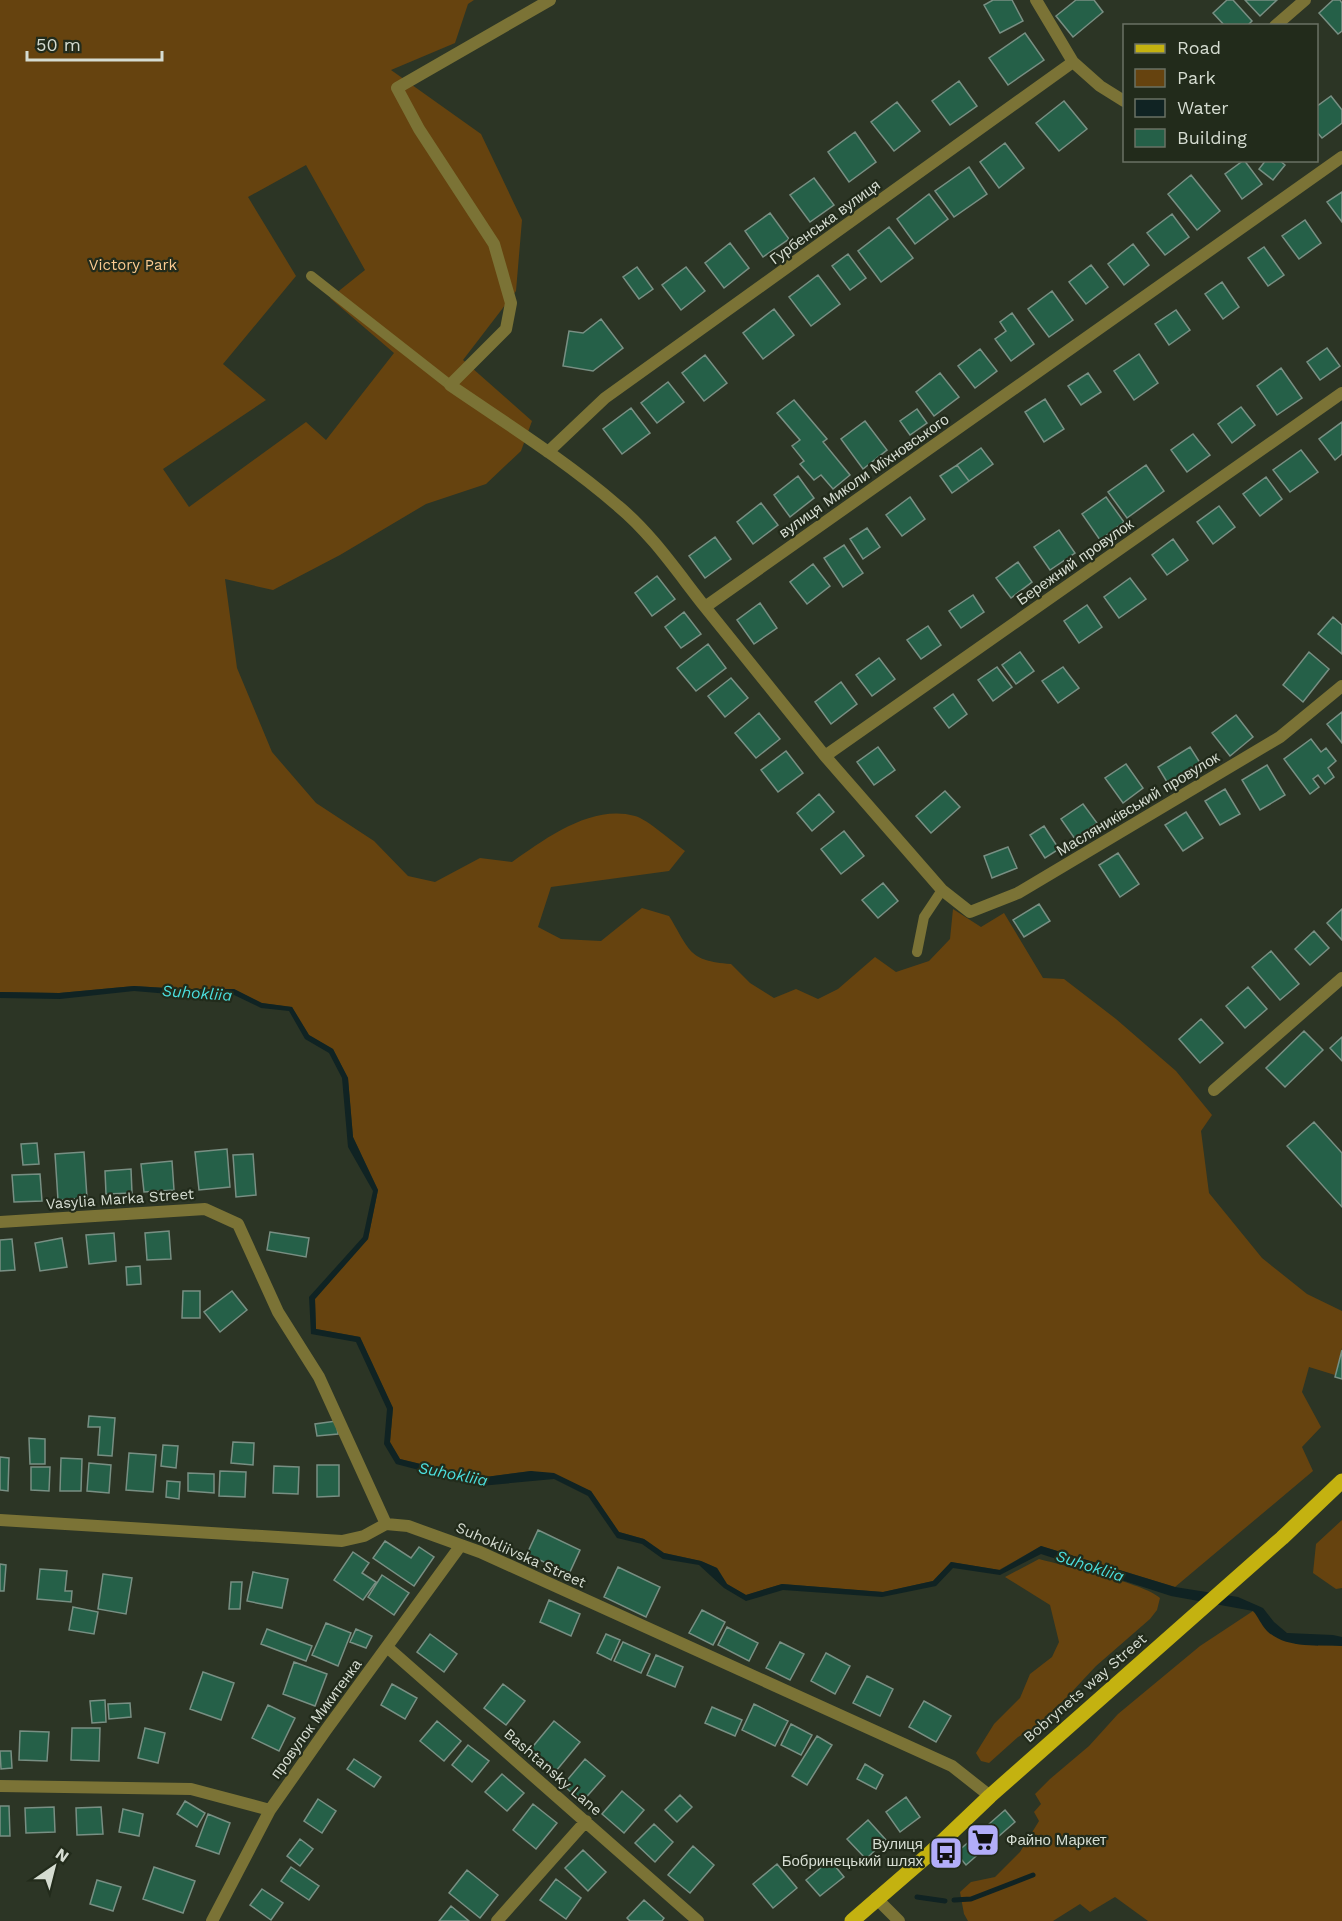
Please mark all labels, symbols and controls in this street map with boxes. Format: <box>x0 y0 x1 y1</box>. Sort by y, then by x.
scale bar <box>27 24 162 62</box>
legend <box>1123 24 1318 162</box>
text: 50 m <box>36 34 81 55</box>
text: Road <box>1177 37 1221 58</box>
text: Park <box>1177 67 1216 88</box>
text: Water <box>1177 97 1229 118</box>
text: Building <box>1177 127 1247 148</box>
street label: Гурбенська вулиця <box>766 176 884 268</box>
park label: Victory Park <box>89 256 178 274</box>
street label: вулиця Миколи Міхновського <box>776 410 952 542</box>
street label: Бережний провулок <box>1013 515 1137 609</box>
street label: Масляниківський провулок <box>1053 748 1223 860</box>
water label: Suhokliia <box>161 981 233 1005</box>
street label: Vasylia Marka Street <box>45 1185 195 1213</box>
water label: Suhokliia <box>417 1458 489 1490</box>
street label: Suhokliivska Street <box>453 1518 589 1592</box>
water label: Suhokliia <box>1054 1546 1127 1586</box>
street label: Bobrynets way Street <box>1020 1629 1151 1746</box>
street label: провулок Микитенка <box>267 1655 366 1782</box>
street label: Bashtansky Lane <box>500 1725 606 1819</box>
supermarket icon: Файно Маркет <box>965 1822 1001 1858</box>
place label: Файно Маркет <box>1006 1831 1107 1849</box>
place label: Вулиця Бобринецький шлях <box>782 1835 923 1870</box>
bus stop icon: Вулиця Бобринецький шлях <box>928 1835 964 1871</box>
north arrow <box>24 1837 84 1897</box>
text: N <box>52 1844 73 1866</box>

